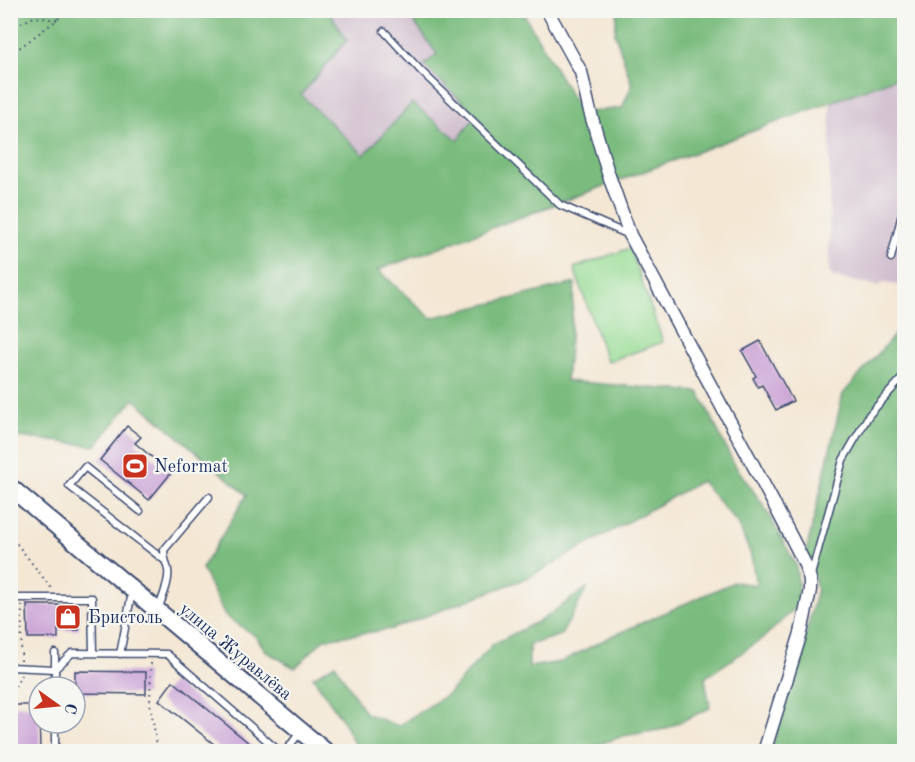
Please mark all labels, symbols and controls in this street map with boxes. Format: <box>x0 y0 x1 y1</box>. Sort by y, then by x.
sports icon: Neformat <box>120 451 150 481</box>
place label: Neformat <box>154 458 228 476</box>
street label: улица Журавлёва <box>176 600 295 704</box>
shop icon: Бристоль <box>53 602 83 632</box>
place label: Бристоль <box>88 609 162 627</box>
north arrow <box>27 675 87 735</box>
text: С <box>60 701 79 716</box>

